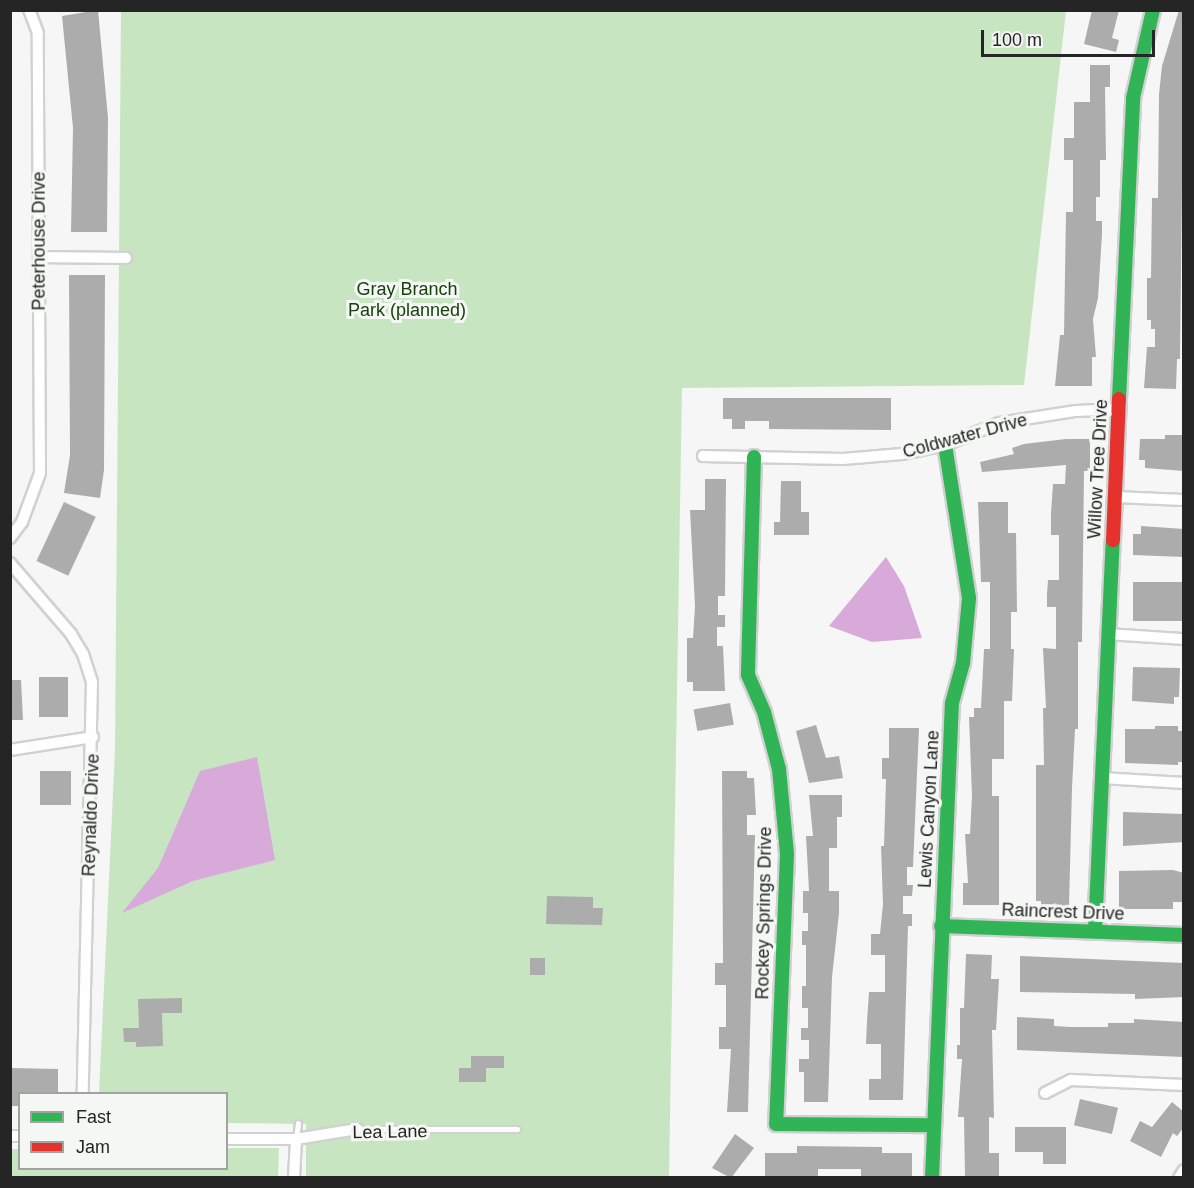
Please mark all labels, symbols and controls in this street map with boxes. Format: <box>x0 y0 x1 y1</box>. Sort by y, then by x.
scale bar <box>984 18 1158 56</box>
text: 100 m <box>992 30 1042 50</box>
street label: Peterhouse Drive <box>28 171 50 311</box>
park label: Gray Branch Park (planned) <box>348 279 466 322</box>
street label: Willow Tree Drive <box>1084 398 1112 540</box>
street label: Coldwater Drive <box>900 409 1030 463</box>
street label: Lewis Canyon Lane <box>914 729 944 889</box>
street label: Reynaldo Drive <box>78 753 104 877</box>
street label: Rockey Springs Drive <box>752 826 776 1000</box>
street label: Raincrest Drive <box>1001 899 1125 925</box>
legend <box>18 1092 228 1170</box>
text: Fast <box>76 1107 111 1127</box>
street label: Lea Lane <box>352 1121 428 1143</box>
text: Jam <box>76 1137 110 1157</box>

